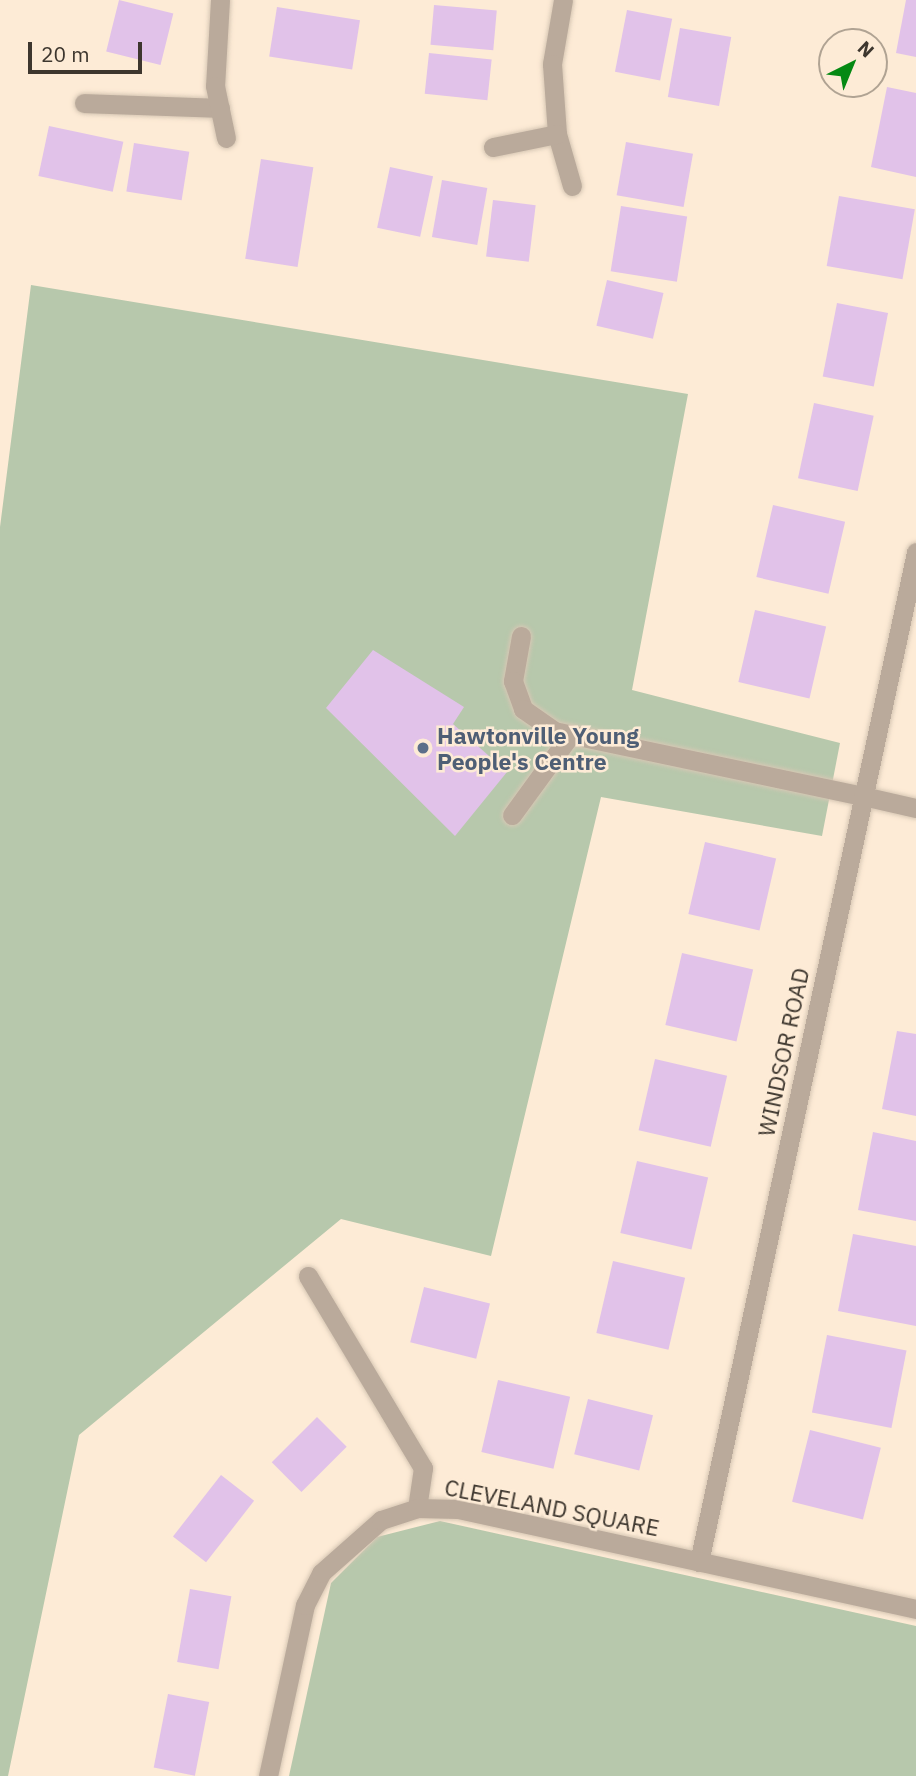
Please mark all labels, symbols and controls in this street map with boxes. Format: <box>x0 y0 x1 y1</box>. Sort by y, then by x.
scale bar <box>32 28 145 72</box>
north arrow <box>818 28 888 98</box>
text: N <box>853 36 879 63</box>
text: 20 m <box>41 40 90 68</box>
place label: Hawtonville Young People's Centre <box>437 721 639 775</box>
marker: Hawtonville Young People's Centre <box>415 740 431 756</box>
street label: WINDSOR ROAD <box>752 965 814 1139</box>
street label: CLEVELAND SQUARE <box>442 1473 662 1541</box>

